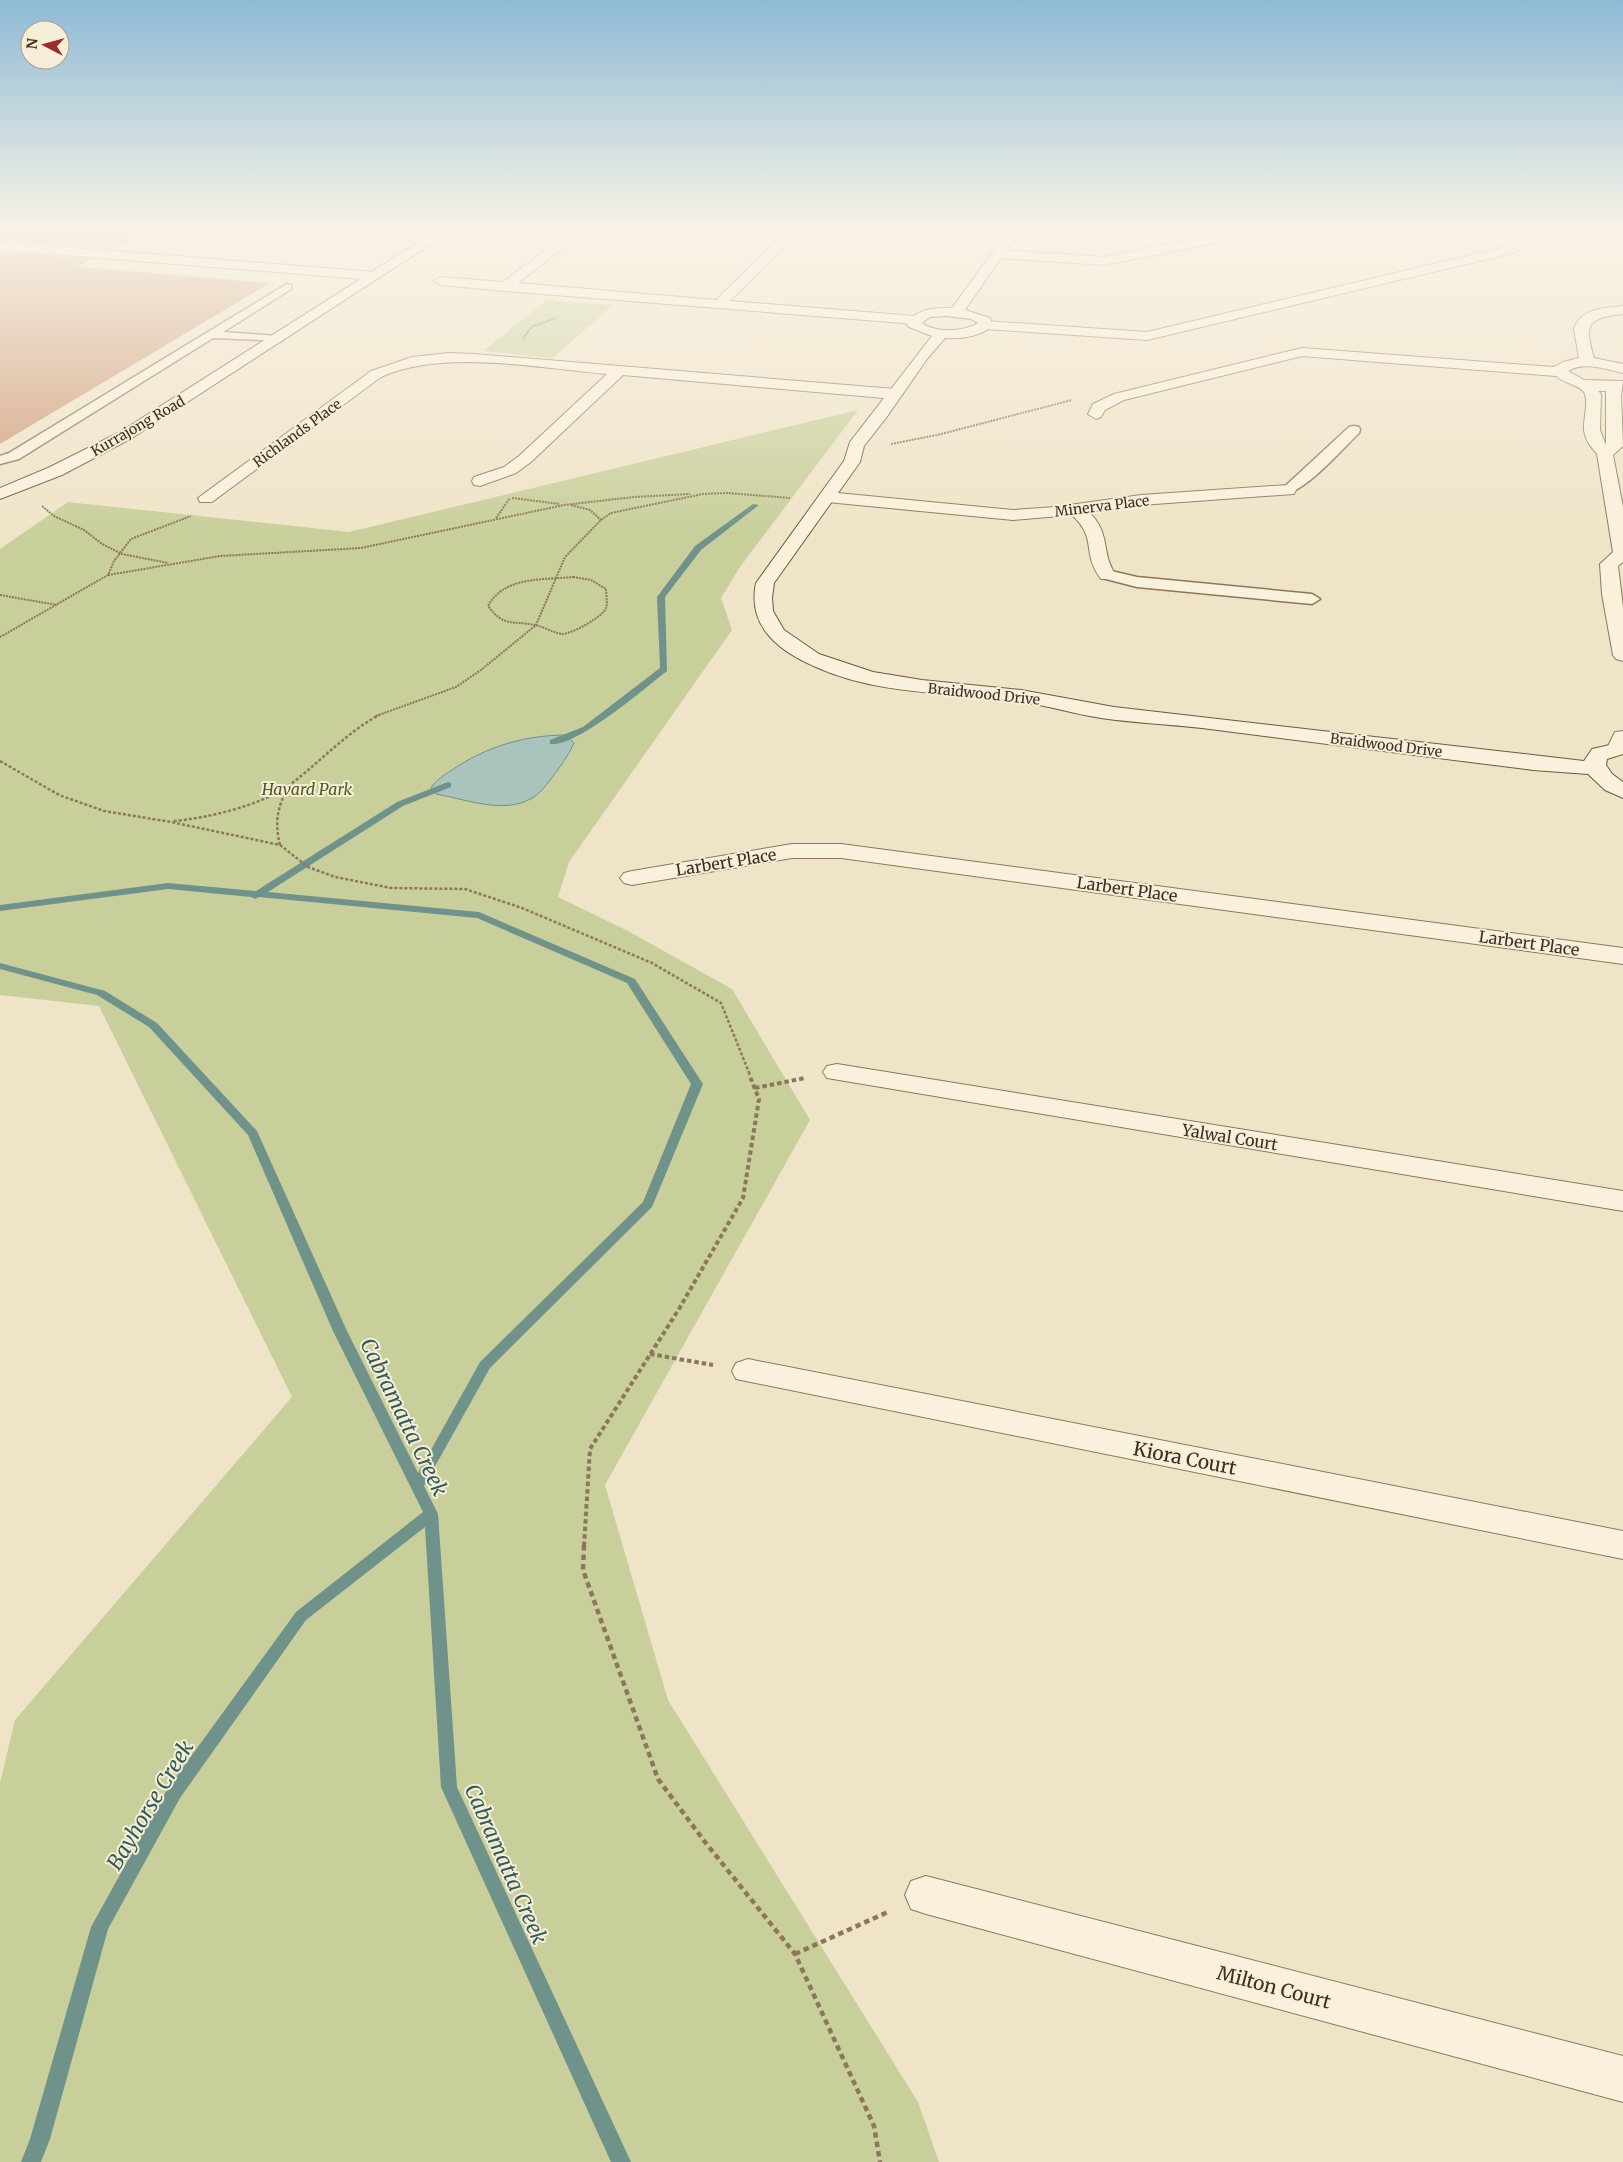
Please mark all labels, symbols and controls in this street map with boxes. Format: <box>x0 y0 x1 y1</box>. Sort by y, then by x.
north arrow <box>20 20 70 70</box>
text: N <box>23 37 42 50</box>
street label: Kurrajong Road <box>88 392 189 460</box>
street label: Richlands Place <box>249 395 345 471</box>
street label: Minerva Place <box>1054 491 1150 521</box>
street label: Braidwood Drive <box>927 679 1041 709</box>
street label: Braidwood Drive <box>1329 729 1443 761</box>
park label: Havard Park <box>261 779 353 799</box>
street label: Larbert Place <box>674 844 778 880</box>
street label: Larbert Place <box>1075 872 1179 906</box>
street label: Larbert Place <box>1477 926 1581 960</box>
street label: Yalwal Court <box>1180 1119 1280 1155</box>
water label: Cabramatta Creek <box>354 1334 454 1501</box>
street label: Kiora Court <box>1131 1436 1239 1480</box>
water label: Bayhorse Creek <box>101 1735 200 1875</box>
water label: Cabramatta Creek <box>459 1780 554 1949</box>
street label: Milton Court <box>1214 1960 1334 2014</box>

